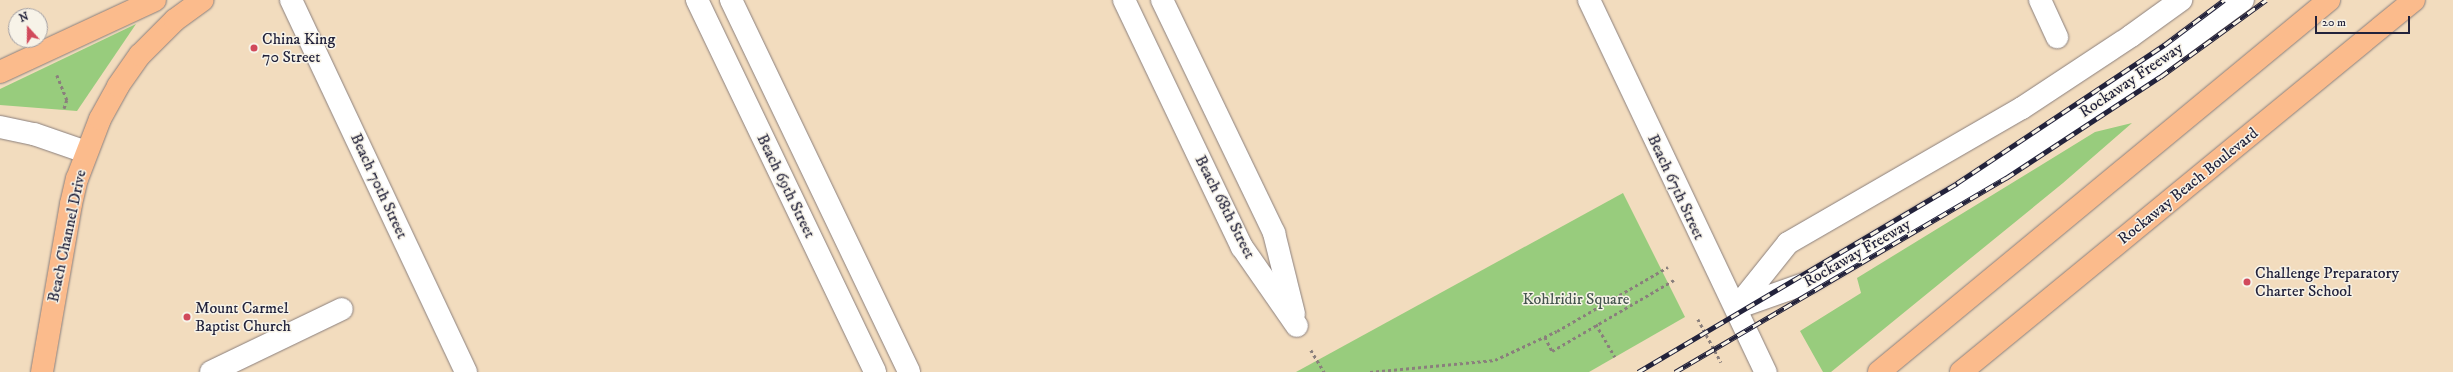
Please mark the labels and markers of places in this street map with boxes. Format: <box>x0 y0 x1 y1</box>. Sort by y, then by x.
place label: China King 70 Street <box>262 29 335 67</box>
marker: China King 70 Street <box>249 43 259 53</box>
place label: Challenge Preparatory Charter School <box>2255 263 2399 301</box>
marker: Challenge Preparatory Charter School <box>2242 277 2252 287</box>
place label: Mount Carmel Baptist Church <box>195 298 291 336</box>
marker: Mount Carmel Baptist Church <box>182 312 192 322</box>

